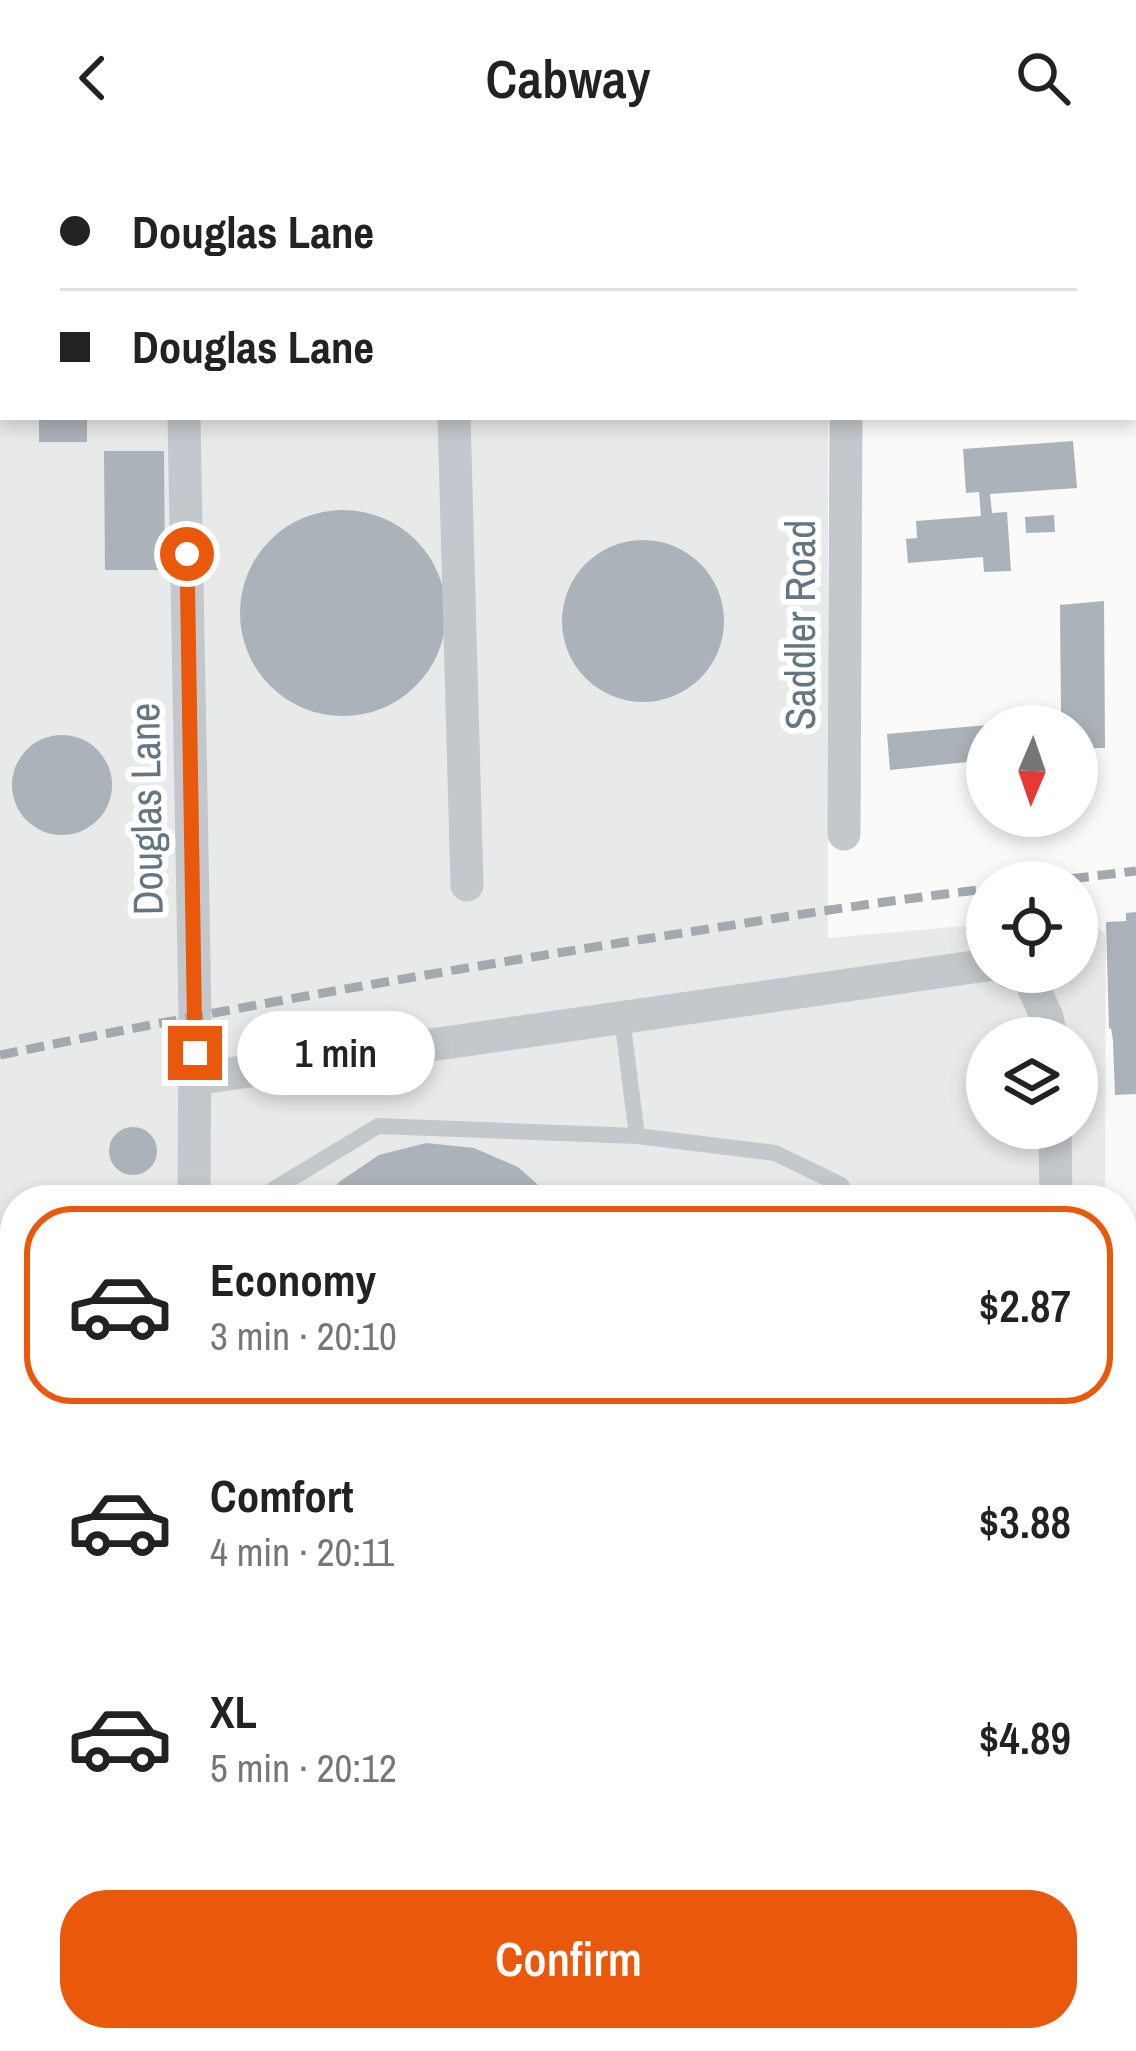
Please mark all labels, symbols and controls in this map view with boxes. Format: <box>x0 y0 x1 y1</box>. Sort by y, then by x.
text: Cabway <box>486 42 650 115</box>
icon: back <box>60 45 126 111</box>
icon: search <box>1010 45 1076 111</box>
text: Douglas Lane <box>132 201 374 262</box>
text: Douglas Lane <box>132 316 374 377</box>
street label: Saddler Road <box>772 520 828 730</box>
route start <box>160 527 214 581</box>
street label: Douglas Lane <box>116 702 176 916</box>
north arrow <box>966 705 1098 837</box>
map controls <box>966 705 1098 1149</box>
button: locate <box>966 861 1098 993</box>
callout: 1 min <box>237 1011 435 1095</box>
button: layers <box>966 1017 1098 1149</box>
route end <box>168 1026 222 1080</box>
text: 1 min <box>295 1027 377 1079</box>
text: Economy <box>210 1249 376 1310</box>
icon: car <box>66 1251 174 1359</box>
text: $2.87 <box>979 1275 1071 1336</box>
text: 3 min · 20:10 <box>210 1310 397 1362</box>
text: Comfort <box>210 1465 353 1526</box>
icon: car <box>66 1467 174 1575</box>
text: $3.88 <box>979 1491 1071 1552</box>
text: 4 min · 20:11 <box>210 1526 394 1578</box>
text: XL <box>210 1681 257 1742</box>
icon: car <box>66 1683 174 1791</box>
text: $4.89 <box>979 1707 1071 1768</box>
text: 5 min · 20:12 <box>210 1742 397 1794</box>
button: Confirm <box>60 1890 1077 2028</box>

